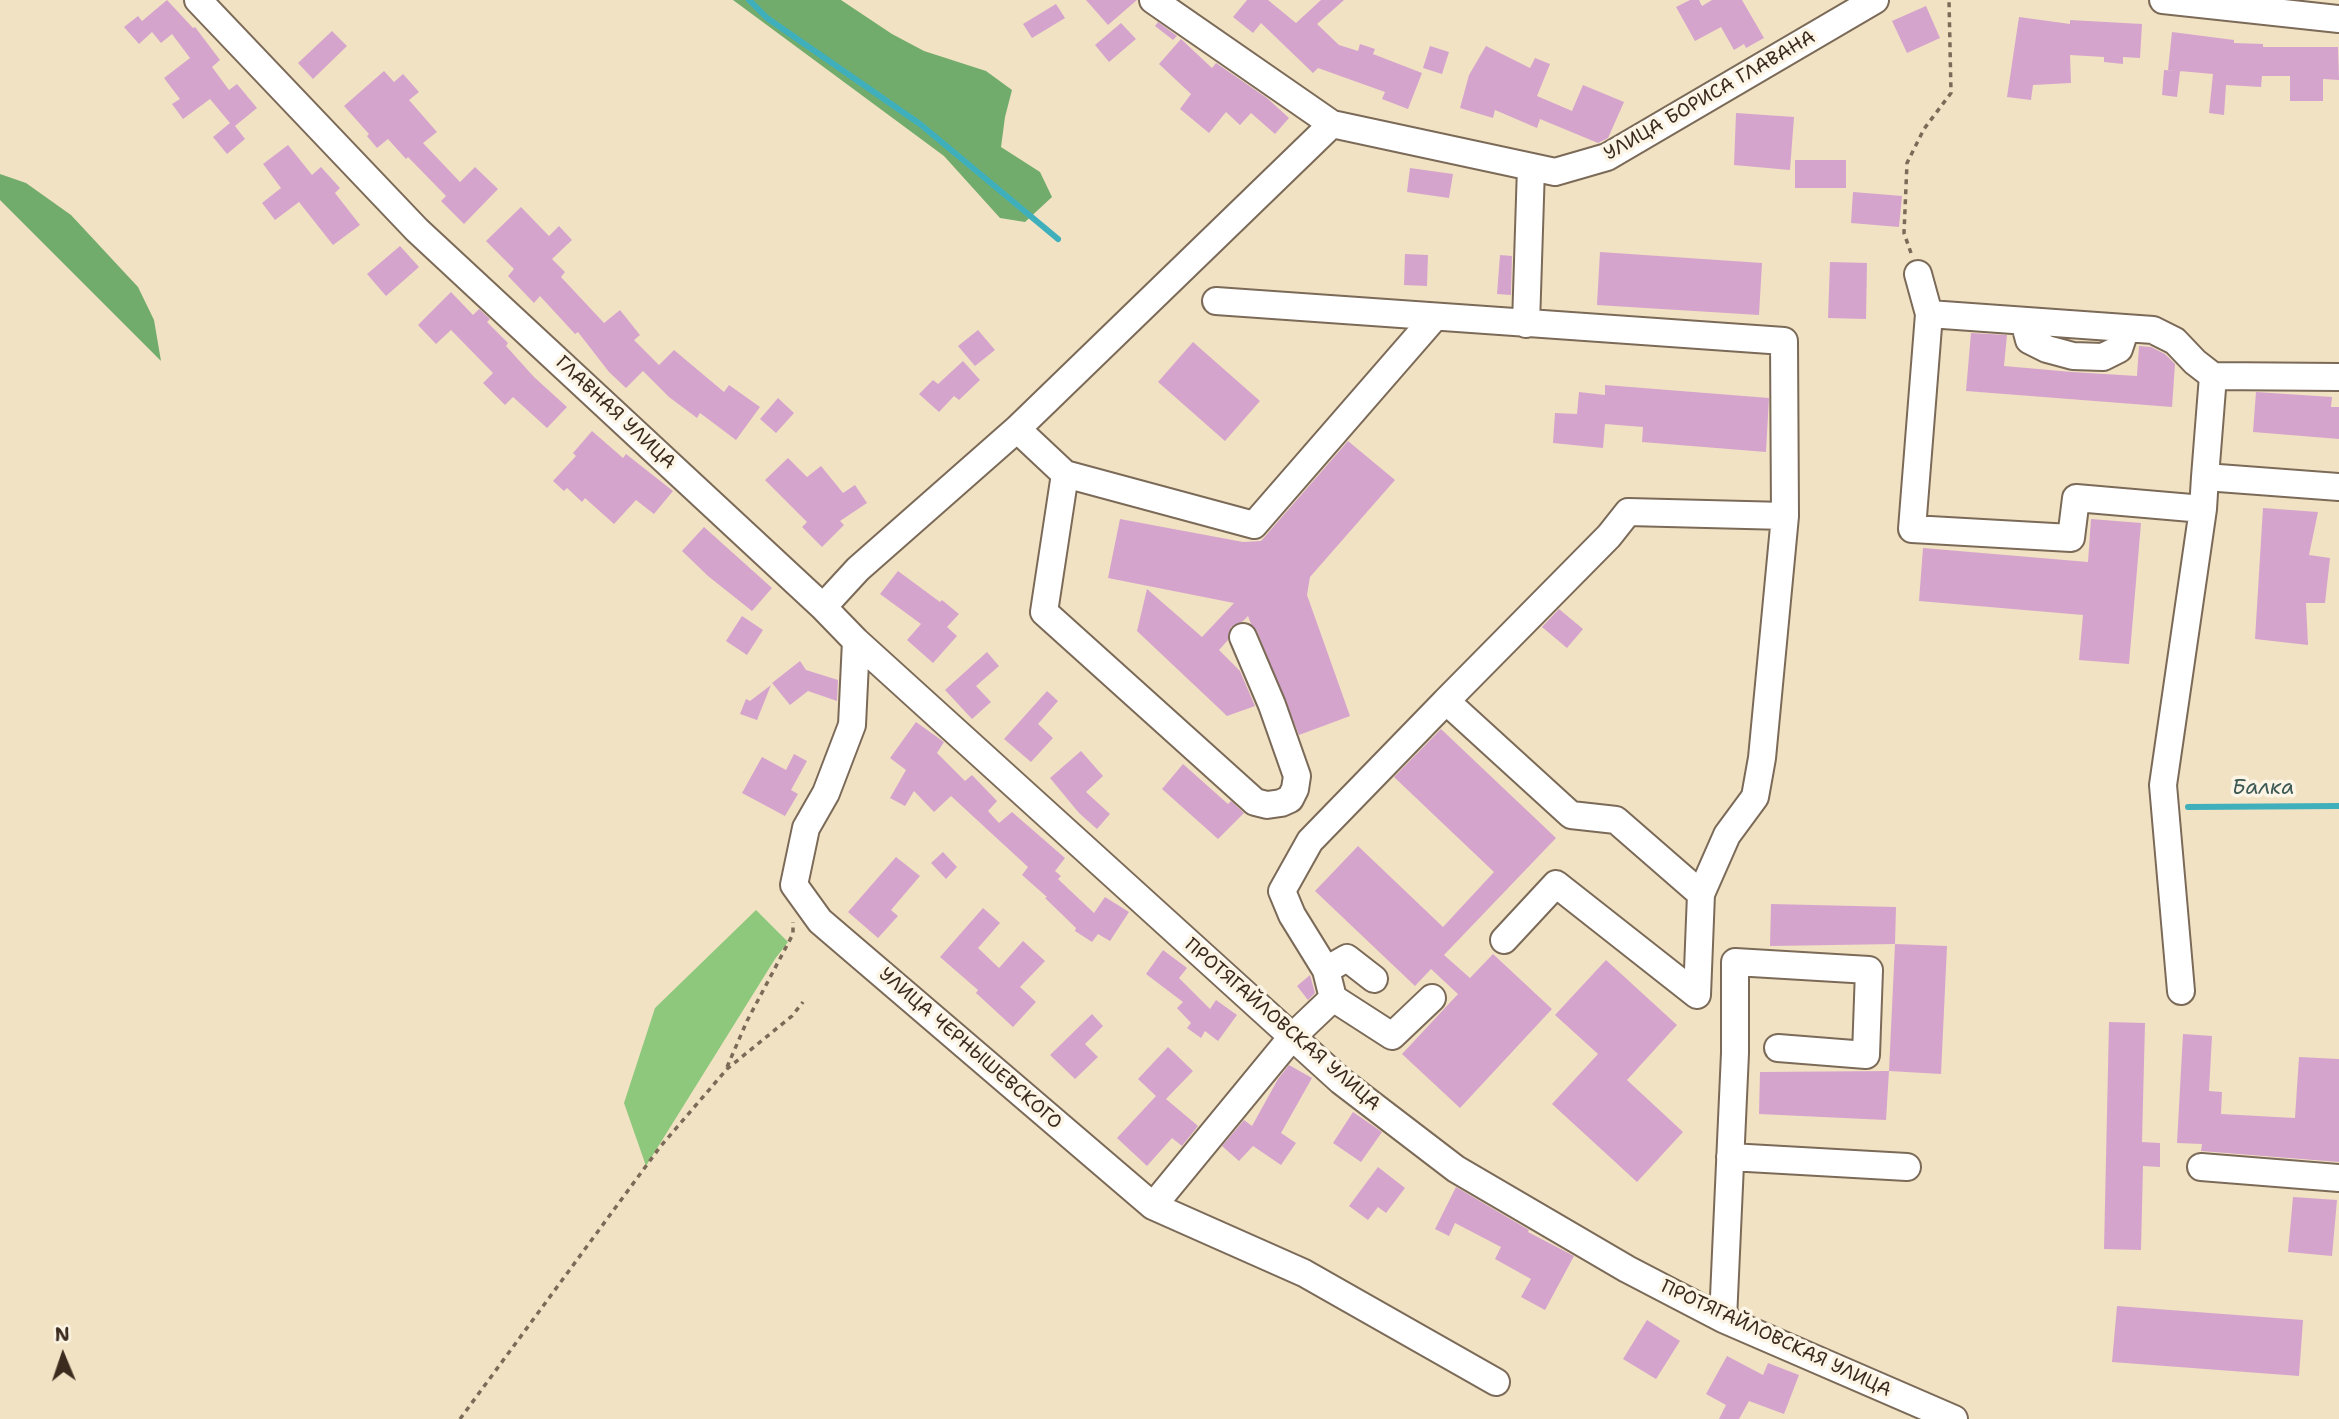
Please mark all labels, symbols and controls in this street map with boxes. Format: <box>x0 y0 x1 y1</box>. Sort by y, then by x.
street label: УЛИЦА БОРИСА ГЛАВАНА <box>1600 26 1820 166</box>
street label: ГЛАВНАЯ УЛИЦА <box>550 352 680 474</box>
water label: Балка <box>2232 776 2294 802</box>
street label: ПРОТЯГАЙЛОВСКАЯ УЛИЦА <box>1180 934 1384 1116</box>
street label: УЛИЦА ЧЕРНЫШЕВСКОГО <box>874 963 1066 1135</box>
street label: ПРОТЯГАЙЛОВСКАЯ УЛИЦА <box>1657 1276 1895 1402</box>
north arrow <box>28 1321 98 1391</box>
text: N <box>54 1322 70 1347</box>

